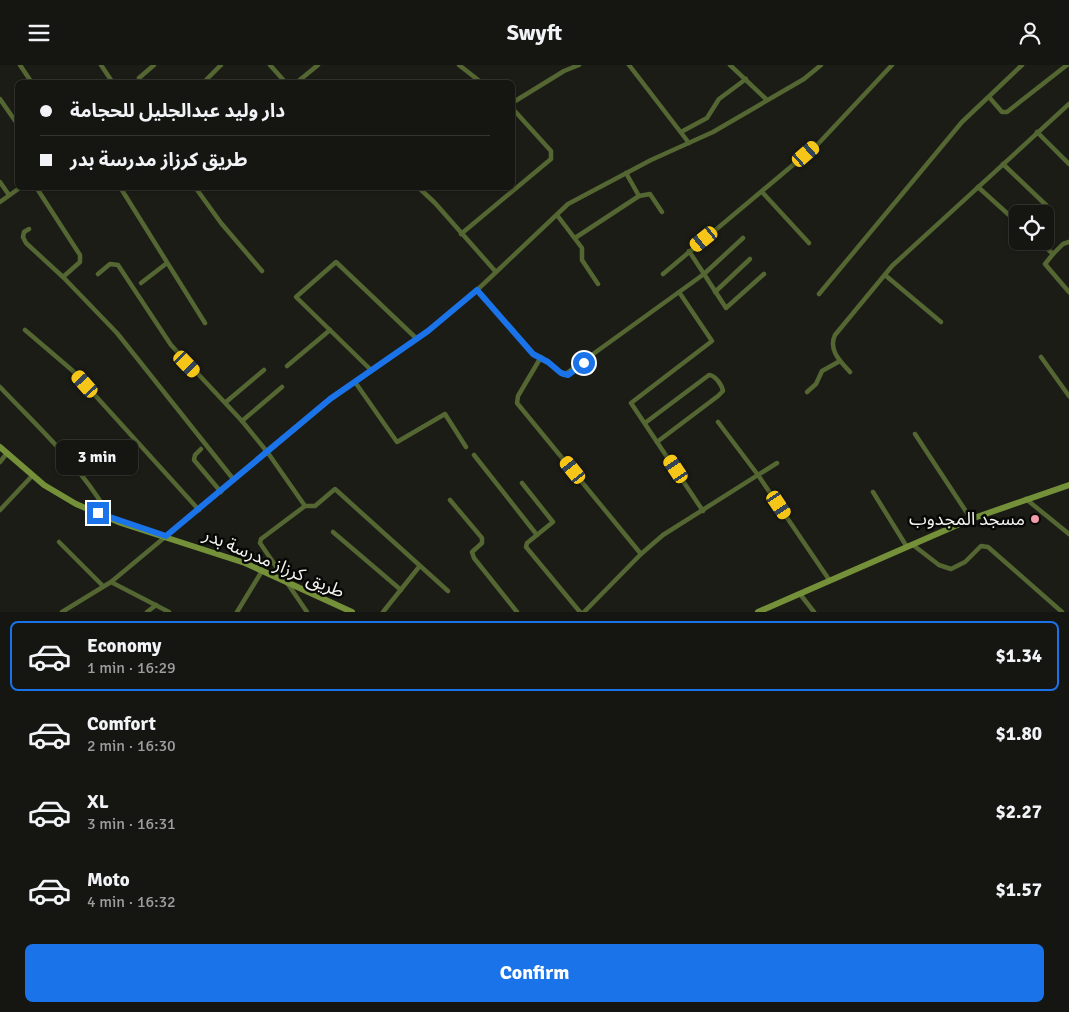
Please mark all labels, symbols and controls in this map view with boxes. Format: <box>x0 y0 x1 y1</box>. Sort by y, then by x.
icon: menu <box>25 19 53 47</box>
text: Swyft <box>507 19 562 46</box>
icon: person <box>1016 19 1044 47</box>
text: دار وليد عبدالجليل للحجامة <box>70 99 285 123</box>
car <box>789 138 822 170</box>
text: طريق كرزاز مدرسة بدر <box>70 148 247 172</box>
map controls <box>1009 205 1054 250</box>
button: locate <box>1009 205 1054 250</box>
car <box>687 224 720 254</box>
car <box>171 348 202 380</box>
route start <box>573 352 595 374</box>
car <box>69 368 100 400</box>
callout: 3 min <box>57 441 139 475</box>
text: 3 min <box>78 447 116 467</box>
car <box>661 452 690 486</box>
car <box>557 454 588 486</box>
car <box>764 488 793 522</box>
route end <box>87 502 109 524</box>
place label: مسجد المجدوب <box>909 508 1025 530</box>
marker: مسجد المجدوب <box>1029 513 1041 525</box>
street label: طريق كرزاز مدرسة بدر <box>199 523 348 603</box>
icon: car <box>27 634 72 679</box>
text: Economy <box>87 634 161 658</box>
text: $1.34 <box>996 644 1042 668</box>
text: 1 min · 16:29 <box>87 658 176 678</box>
icon: car <box>27 712 72 757</box>
text: Comfort <box>87 712 156 736</box>
text: $1.80 <box>996 722 1042 746</box>
text: 2 min · 16:30 <box>87 736 176 756</box>
icon: car <box>27 790 72 835</box>
text: XL <box>87 790 109 814</box>
text: $2.27 <box>996 800 1042 824</box>
text: 3 min · 16:31 <box>87 814 176 834</box>
icon: car <box>27 868 72 913</box>
text: Moto <box>87 868 130 892</box>
text: $1.57 <box>996 878 1042 902</box>
text: 4 min · 16:32 <box>87 892 176 912</box>
button: Confirm <box>25 944 1044 1002</box>

